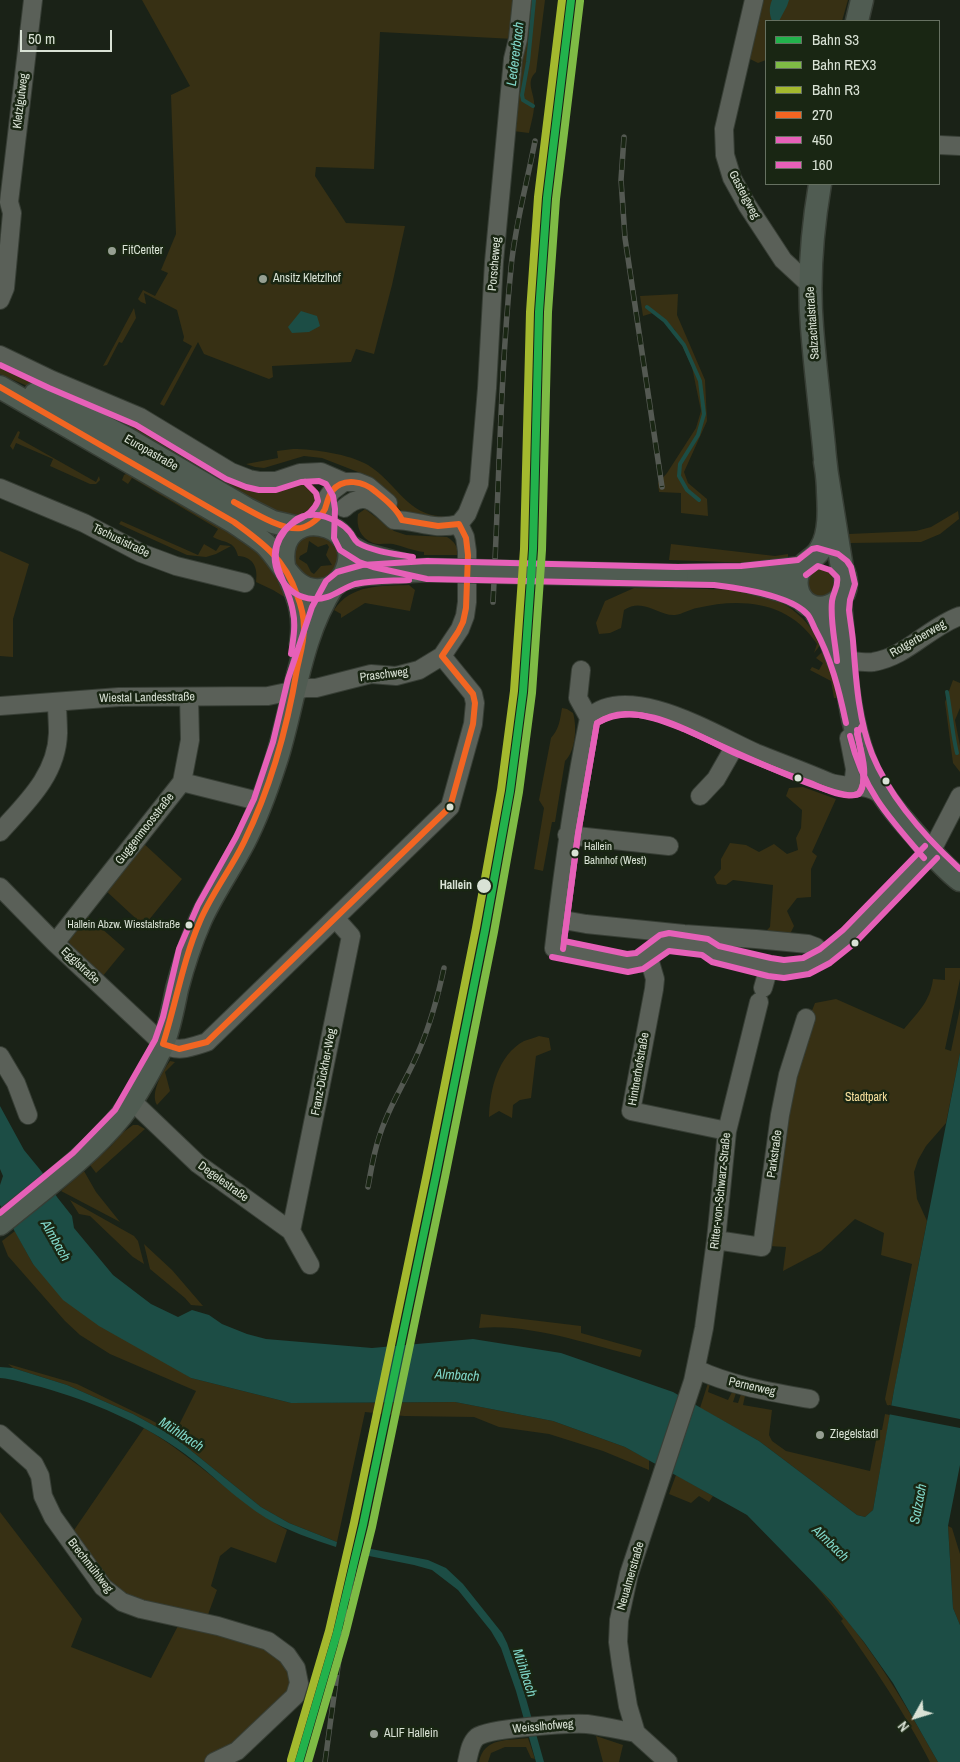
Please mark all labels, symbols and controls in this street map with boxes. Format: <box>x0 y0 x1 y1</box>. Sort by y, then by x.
scale bar <box>22 20 115 52</box>
legend <box>765 20 940 185</box>
water label: Ledererbach <box>504 21 528 87</box>
text: 50 m <box>28 28 55 49</box>
text: Bahn S3 <box>812 29 859 50</box>
text: Bahn REX3 <box>812 54 876 75</box>
street label: Kletzlgutweg <box>10 72 32 130</box>
text: Bahn R3 <box>812 79 860 100</box>
text: 270 <box>812 104 833 125</box>
text: 450 <box>812 129 833 150</box>
text: 160 <box>812 154 833 175</box>
street label: Gasteigweg <box>725 168 763 222</box>
street label: Porscheweg <box>485 236 505 292</box>
place label: FitCenter <box>122 244 163 258</box>
marker: FitCenter <box>106 245 118 257</box>
place label: Ansitz Kletzlhof <box>273 272 341 286</box>
marker: Ansitz Kletzlhof <box>257 273 269 285</box>
street label: Salzachtalstraße <box>803 286 823 360</box>
street label: Europastraße <box>122 432 180 474</box>
street label: Tschusistraße <box>90 521 152 561</box>
street label: Rotgerberweg <box>888 617 948 661</box>
street label: Praschweg <box>359 665 409 685</box>
street label: Wiestal Landesstraße <box>99 690 195 706</box>
unlabelled marker <box>793 773 803 783</box>
unlabelled marker <box>881 776 891 786</box>
street label: Guggenmoosstraße <box>113 790 177 868</box>
unlabelled marker <box>445 802 455 812</box>
place label: Hallein Bahnhof (West) <box>584 840 647 866</box>
marker: Hallein Bahnhof (West) <box>570 848 580 858</box>
marker: Hallein <box>475 877 493 895</box>
place label: Hallein <box>440 879 472 893</box>
place label: Hallein Abzw. Wiestalstraße <box>67 918 180 932</box>
marker: Hallein Abzw. Wiestalstraße <box>184 920 194 930</box>
unlabelled marker <box>850 938 860 948</box>
street label: Egglstraße <box>58 945 102 987</box>
street label: Franz-Dückher-Weg <box>308 1027 340 1117</box>
street label: Hintnerhofstraße <box>625 1031 653 1107</box>
park label: Stadtpark <box>845 1091 887 1105</box>
street label: Parkstraße <box>765 1129 785 1179</box>
street label: Ritter-von-Schwarz-Straße <box>708 1132 734 1250</box>
street label: Degelestraße <box>195 1159 251 1205</box>
water label: Almbach <box>37 1217 73 1265</box>
water label: Almbach <box>434 1366 480 1386</box>
street label: Pernerweg <box>727 1375 777 1399</box>
water label: Mühlbach <box>156 1414 206 1456</box>
place label: Ziegelstadl <box>830 1428 878 1442</box>
marker: Ziegelstadl <box>814 1429 826 1441</box>
water label: Salzach <box>907 1482 931 1526</box>
water label: Almbach <box>808 1522 852 1566</box>
street label: Brechmühlweg <box>64 1536 116 1596</box>
street label: Neualmerstraße <box>614 1540 648 1612</box>
water label: Mühlbach <box>508 1647 540 1699</box>
north arrow <box>890 1692 940 1742</box>
street label: Weisslhofweg <box>512 1717 574 1737</box>
text: N <box>894 1718 913 1735</box>
place label: ALIF Hallein <box>384 1727 438 1741</box>
marker: ALIF Hallein <box>368 1728 380 1740</box>

